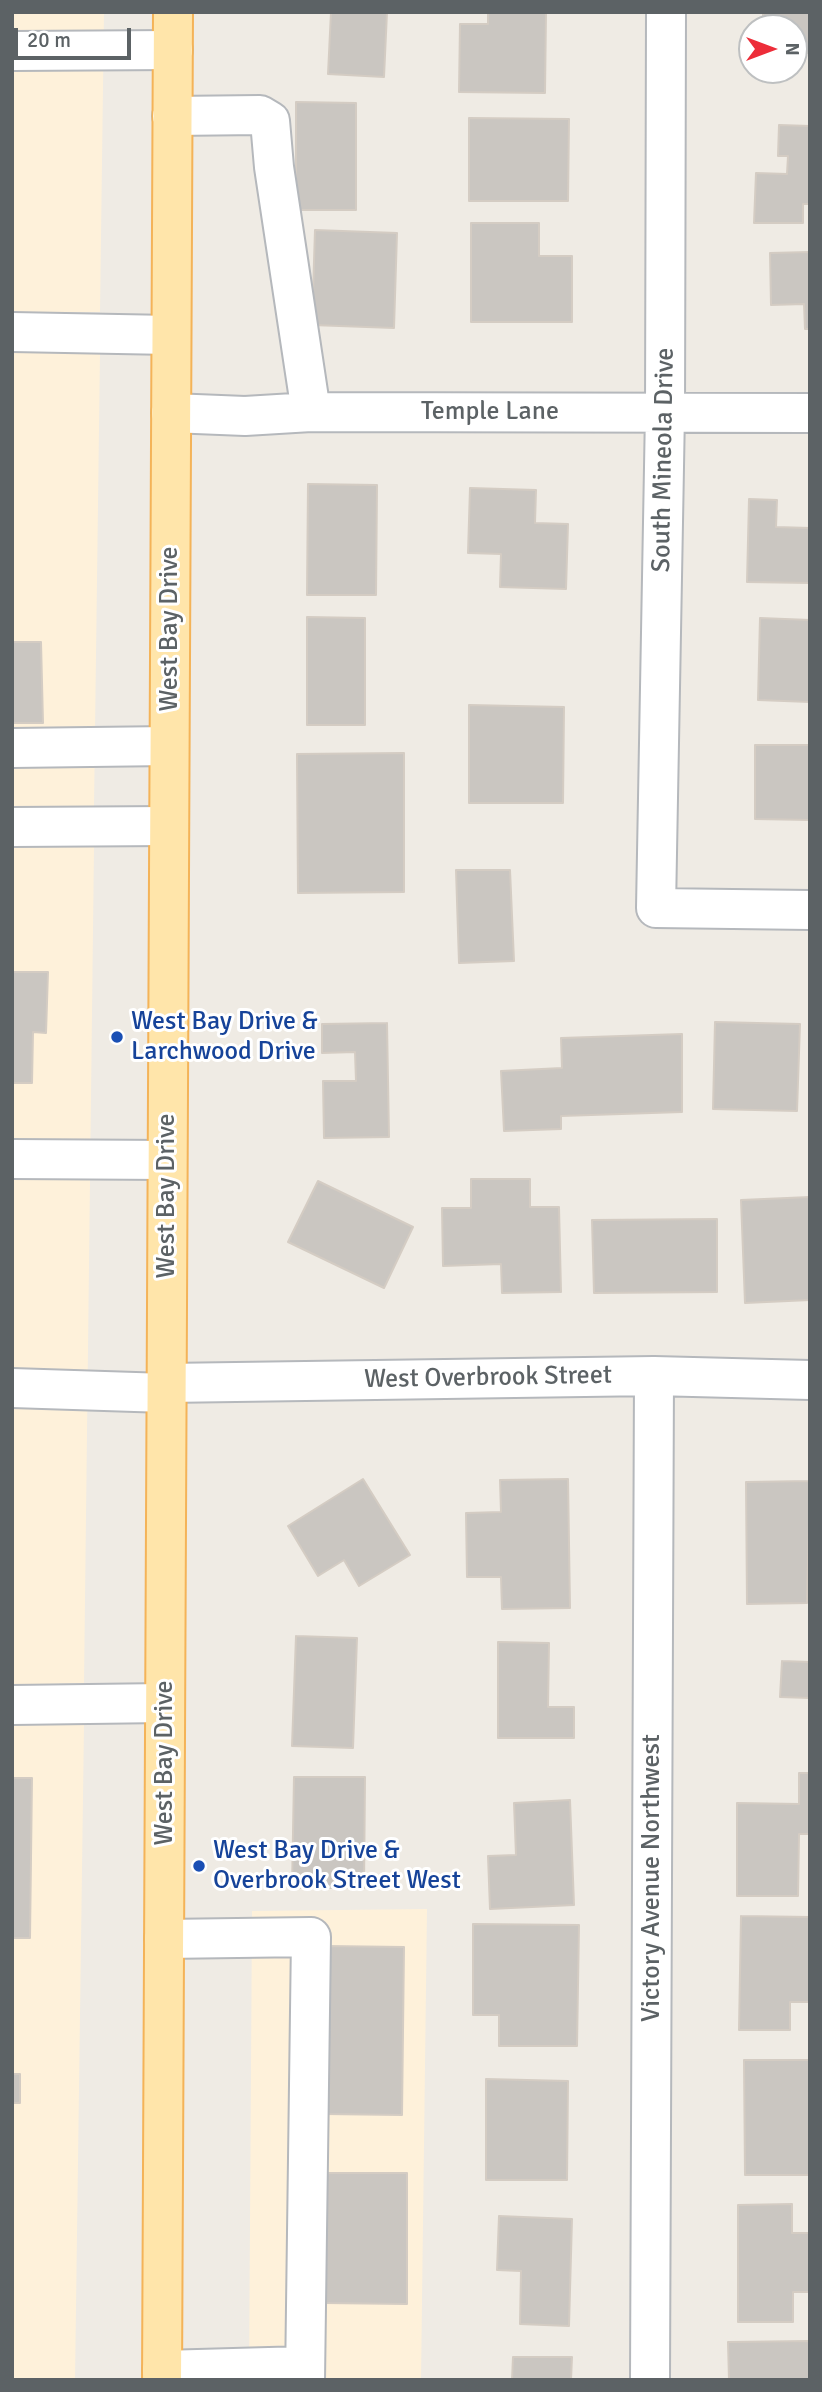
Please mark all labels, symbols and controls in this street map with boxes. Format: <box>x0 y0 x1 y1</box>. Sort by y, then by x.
scale bar <box>18 14 135 58</box>
north arrow <box>738 14 808 84</box>
text: 20 m <box>27 27 71 53</box>
text: N <box>780 42 804 56</box>
street label: South Mineola Drive <box>646 347 682 573</box>
street label: Temple Lane <box>421 396 559 428</box>
street label: West Bay Drive <box>154 547 186 711</box>
place label: West Bay Drive & Larchwood Drive <box>131 1006 318 1068</box>
marker: West Bay Drive & Larchwood Drive <box>109 1029 125 1045</box>
street label: West Bay Drive <box>151 1114 183 1278</box>
street label: West Overbrook Street <box>364 1360 612 1396</box>
street label: West Bay Drive <box>149 1681 181 1845</box>
street label: Victory Avenue Northwest <box>636 1734 668 2022</box>
place label: West Bay Drive & Overbrook Street West <box>213 1835 461 1896</box>
marker: West Bay Drive & Overbrook Street West <box>191 1858 207 1874</box>

